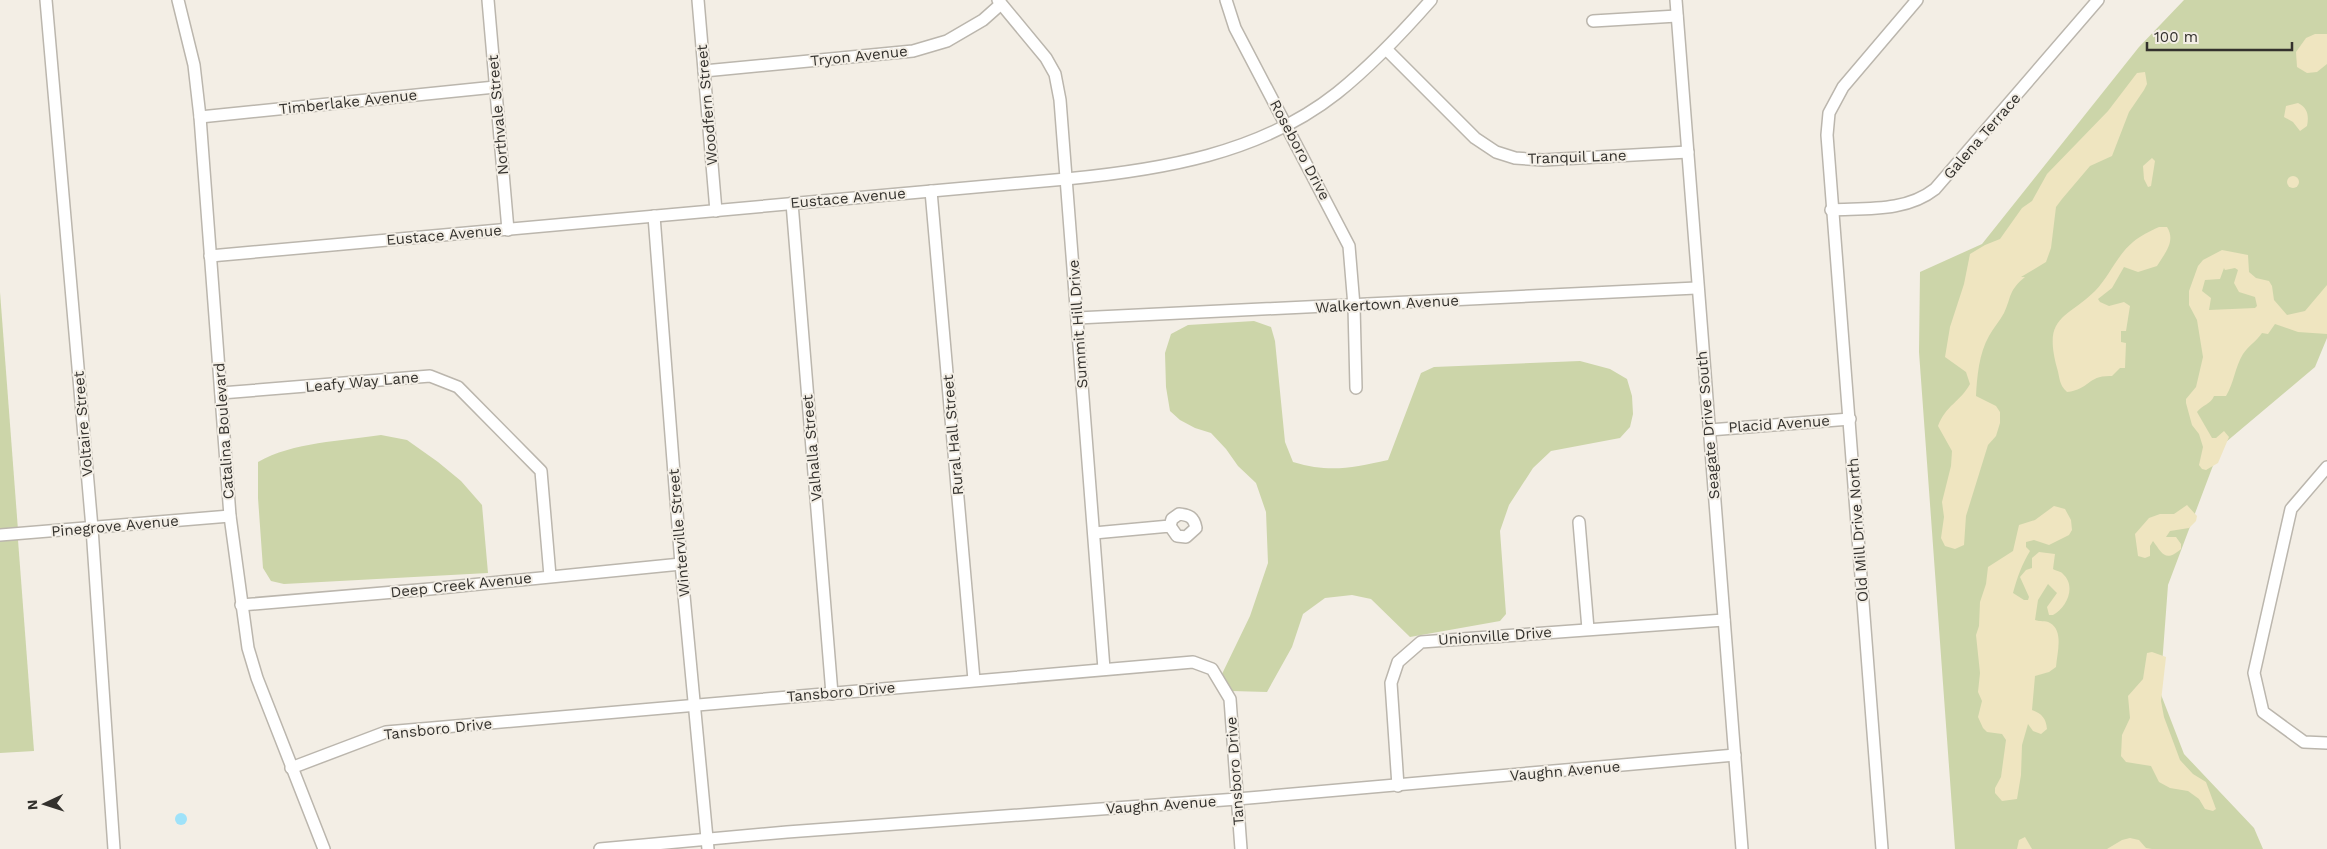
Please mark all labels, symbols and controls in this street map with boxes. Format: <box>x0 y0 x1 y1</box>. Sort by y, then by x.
scale bar <box>2147 20 2292 52</box>
text: 100 m <box>2154 28 2198 46</box>
street label: Tryon Avenue <box>809 42 909 70</box>
street label: Woodfern Street <box>693 43 721 166</box>
street label: Northvale Street <box>484 53 512 176</box>
street label: Timberlake Avenue <box>278 86 418 118</box>
street label: Galena Terrace <box>1940 89 2024 183</box>
street label: Roseboro Drive <box>1266 97 1334 203</box>
street label: Tranquil Lane <box>1527 146 1627 168</box>
street label: Eustace Avenue <box>789 184 907 212</box>
street label: Eustace Avenue <box>385 221 503 249</box>
street label: Summit Hill Drive <box>1065 259 1091 389</box>
street label: Walkertown Avenue <box>1315 291 1459 317</box>
street label: Seagate Drive South <box>1693 350 1723 500</box>
street label: Catalina Boulevard <box>210 362 238 500</box>
street label: Leafy Way Lane <box>305 368 419 396</box>
street label: Voltaire Street <box>69 370 97 478</box>
street label: Rural Hall Street <box>939 373 967 496</box>
street label: Valhalla Street <box>798 393 826 502</box>
street label: Placid Avenue <box>1728 411 1830 437</box>
street label: Old Mill Drive North <box>1844 457 1872 603</box>
street label: Winterville Street <box>664 467 694 598</box>
street label: Pinegrove Avenue <box>50 511 180 541</box>
street label: Deep Creek Avenue <box>390 569 532 601</box>
street label: Unionville Drive <box>1438 623 1552 649</box>
street label: Tansboro Drive <box>786 678 896 706</box>
street label: Tansboro Drive <box>383 714 493 744</box>
street label: Tansboro Drive <box>1222 716 1248 826</box>
street label: Vaughn Avenue <box>1509 757 1621 785</box>
north arrow <box>20 779 70 829</box>
street label: Vaughn Avenue <box>1105 792 1217 818</box>
text: N <box>24 799 40 811</box>

